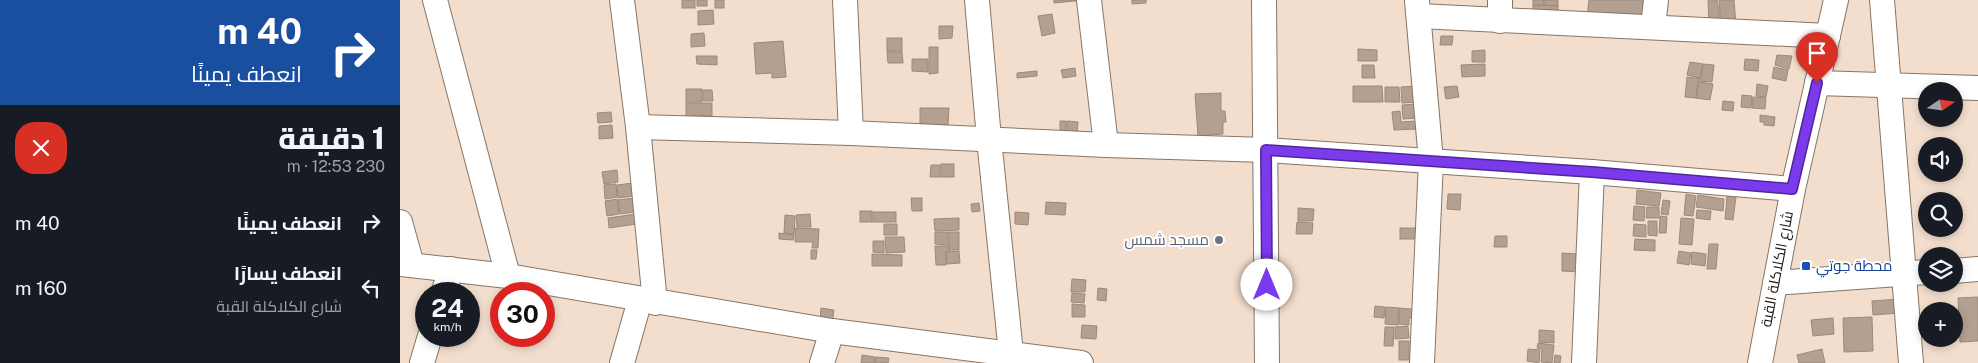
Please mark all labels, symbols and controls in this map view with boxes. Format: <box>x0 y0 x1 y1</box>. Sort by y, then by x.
text: 40 m <box>217 11 302 52</box>
icon: right <box>320 20 385 85</box>
pin <box>1796 32 1838 83</box>
icon: arrive <box>1803 39 1831 67</box>
text: انعطف يمينًا <box>191 61 302 87</box>
north arrow <box>1918 82 1962 128</box>
map controls <box>1918 82 1963 347</box>
text: 1 دقيقة <box>278 120 385 156</box>
button: close <box>15 122 67 174</box>
button: sound <box>1918 137 1963 182</box>
text: 230 m · 12:53 <box>287 157 385 176</box>
button: search <box>1918 192 1963 237</box>
icon: right <box>357 209 385 237</box>
street label: شارع الكلاكلة القبة <box>1757 209 1799 329</box>
text: 40 m <box>15 212 60 234</box>
text: انعطف يمينًا <box>236 212 342 234</box>
place label: مسجد شمس <box>1125 231 1209 250</box>
marker: مسجد شمس <box>1213 234 1225 246</box>
button: layers <box>1918 247 1963 292</box>
place label: محطة جوتي <box>1816 257 1893 278</box>
position arrow <box>1240 258 1292 310</box>
marker: محطة جوتي <box>1800 260 1812 272</box>
text: انعطف يسارًا <box>234 262 342 284</box>
icon: left <box>357 274 385 302</box>
text: 160 m <box>15 277 67 299</box>
speed limit sign: 30 <box>490 282 555 347</box>
text: 24 <box>431 293 464 323</box>
text: شارع الكلاكلة القبة <box>216 297 342 316</box>
button: + <box>1918 302 1963 347</box>
text: km/h <box>433 320 462 334</box>

